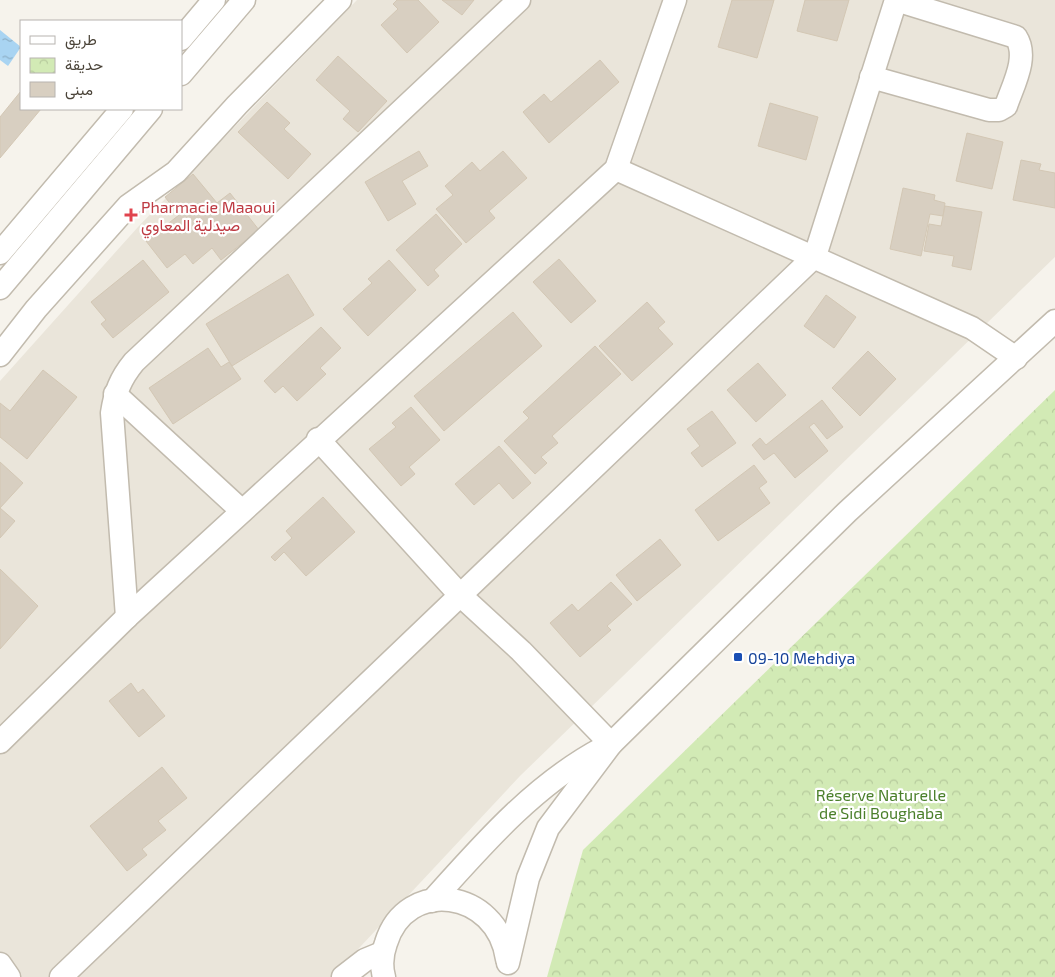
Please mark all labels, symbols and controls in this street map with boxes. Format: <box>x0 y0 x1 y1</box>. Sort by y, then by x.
legend <box>20 20 182 110</box>
text: طريق <box>65 30 97 50</box>
text: حديقة <box>65 55 103 74</box>
text: مبنى <box>65 80 93 100</box>
place label: Pharmacie Maaoui صيدلية المعاوي <box>141 197 275 239</box>
marker: Pharmacie Maaoui صيدلية المعاوي <box>125 209 137 221</box>
place label: 09-10 Mehdiya <box>748 648 855 667</box>
marker: 09-10 Mehdiya <box>732 651 744 663</box>
park label: Réserve Naturelle de Sidi Boughaba <box>816 785 946 822</box>

